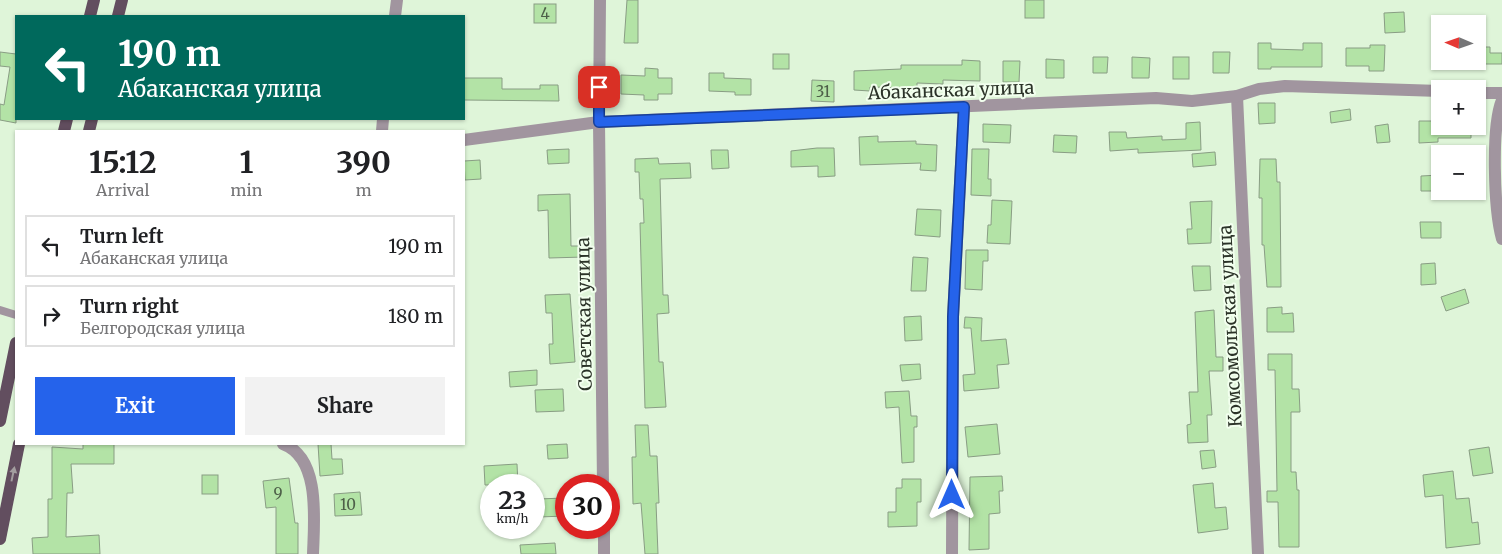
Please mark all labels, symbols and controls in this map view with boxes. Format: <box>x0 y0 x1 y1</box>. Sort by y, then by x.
house number: 4 <box>540 4 550 23</box>
north arrow <box>1431 15 1486 70</box>
map controls <box>1431 15 1486 200</box>
text: 190 m <box>118 32 221 76</box>
icon: left <box>35 35 100 100</box>
pin <box>578 66 620 108</box>
icon: arrive <box>585 73 613 101</box>
text: Абаканская улица <box>118 75 322 103</box>
street label: Абаканская улица <box>866 76 1035 104</box>
button: + <box>1431 80 1486 135</box>
house number: 31 <box>816 82 831 101</box>
text: 15:12 <box>89 143 157 181</box>
text: 1 <box>239 143 253 181</box>
text: 390 <box>336 143 391 181</box>
button: − <box>1431 145 1486 200</box>
text: Arrival <box>96 180 150 200</box>
text: min <box>231 180 262 200</box>
text: m <box>356 180 372 200</box>
text: Turn left <box>80 224 164 248</box>
street label: Комсомольская улица <box>1213 224 1247 428</box>
icon: left <box>37 232 65 260</box>
text: 190 m <box>388 234 443 258</box>
street label: Советская улица <box>571 237 597 391</box>
text: Абаканская улица <box>80 248 228 268</box>
text: Turn right <box>80 294 179 318</box>
icon: right <box>37 302 65 330</box>
text: 180 m <box>388 304 443 328</box>
text: Белгородская улица <box>80 318 245 338</box>
button: Exit <box>35 377 235 435</box>
button: Share <box>245 377 445 435</box>
one-way arrow <box>9 467 17 482</box>
position arrow <box>925 468 977 520</box>
speed limit sign: 30 <box>555 474 620 539</box>
house number: 9 <box>273 484 283 503</box>
text: 23 <box>498 484 527 516</box>
house number: 10 <box>340 495 356 514</box>
text: km/h <box>497 511 528 526</box>

